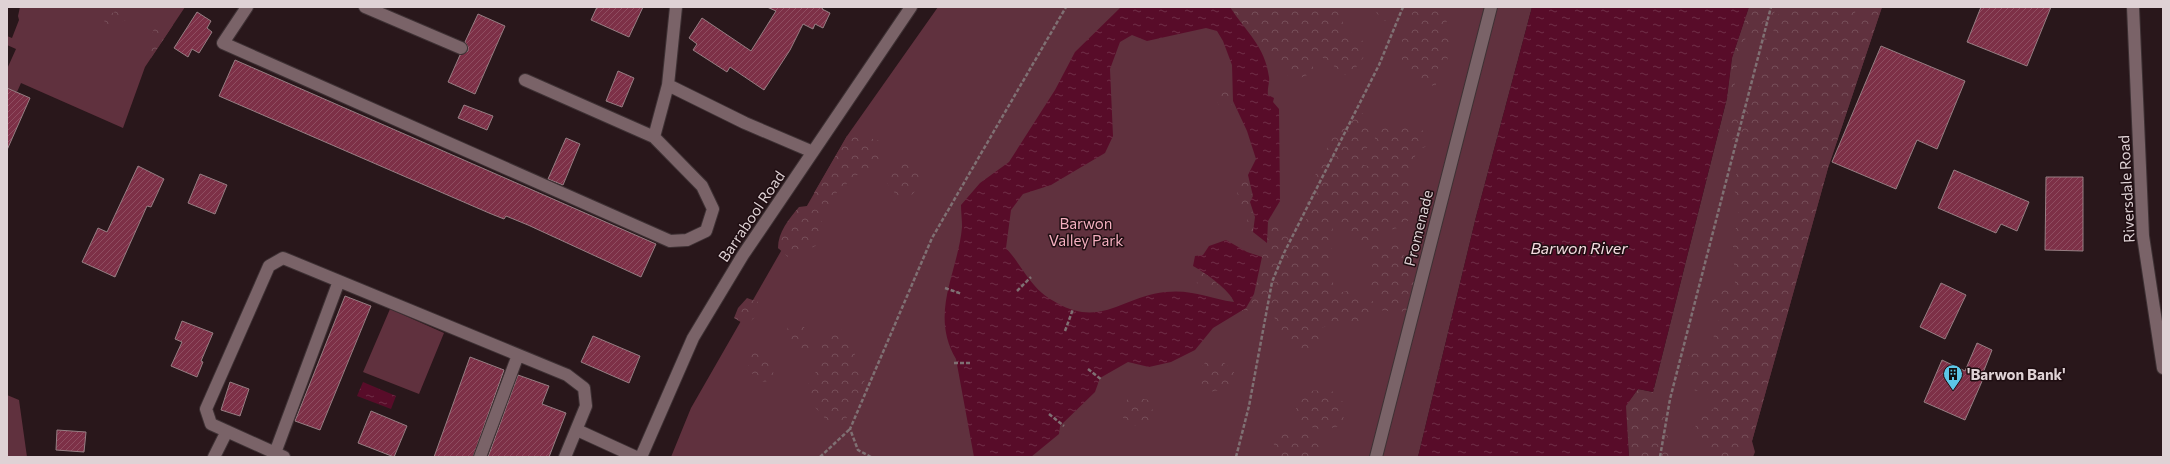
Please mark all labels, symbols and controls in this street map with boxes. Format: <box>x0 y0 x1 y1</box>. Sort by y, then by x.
street label: Riversdale Road <box>2114 135 2138 243</box>
street label: Barrabool Road <box>714 167 788 265</box>
street label: Promenade <box>1400 188 1436 268</box>
park label: Barwon Valley Park <box>1049 214 1123 249</box>
water label: Barwon River <box>1530 238 1628 257</box>
building icon: 'Barwon Bank' <box>1942 363 1964 391</box>
place label: 'Barwon Bank' <box>1967 365 2066 383</box>

